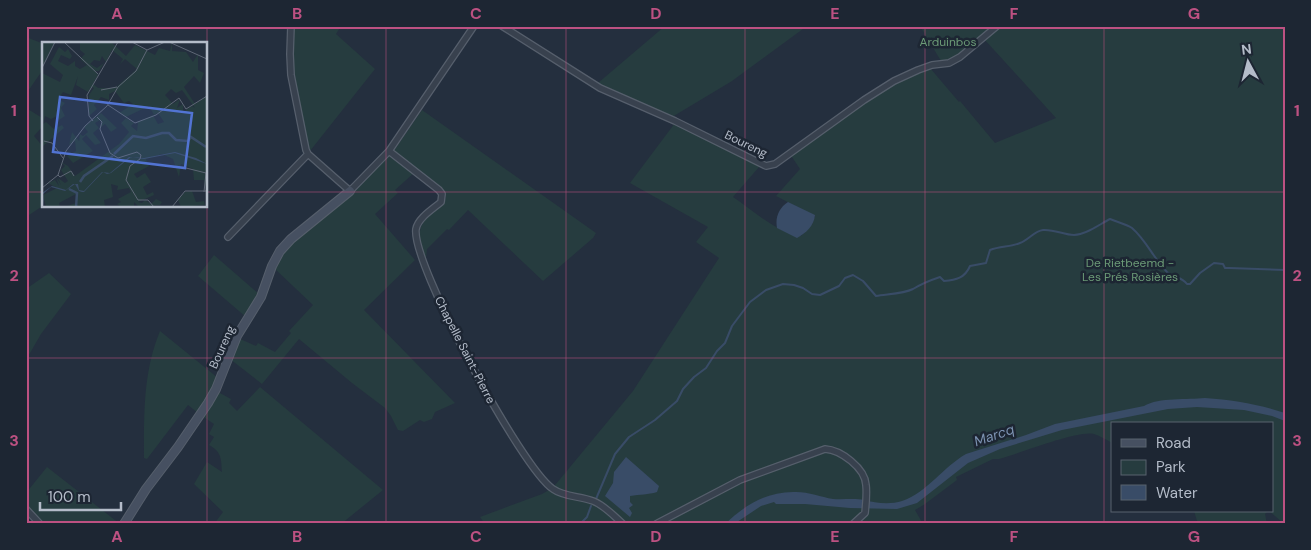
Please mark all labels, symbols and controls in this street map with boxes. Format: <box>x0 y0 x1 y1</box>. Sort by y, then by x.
text: A <box>111 3 123 24</box>
text: B <box>292 3 302 24</box>
text: C <box>470 3 482 24</box>
text: D <box>650 3 662 24</box>
text: E <box>830 3 840 24</box>
text: F <box>1010 3 1019 24</box>
text: G <box>1188 3 1200 24</box>
park label: Arduinbos <box>919 34 977 50</box>
north arrow <box>1224 38 1274 88</box>
text: N <box>1240 40 1253 59</box>
inset map <box>42 42 208 208</box>
text: 1 <box>11 100 17 121</box>
text: 1 <box>1294 100 1300 121</box>
street label: Boureng <box>722 127 770 161</box>
park label: De Rietbeemd - Les Prés Rosières <box>1082 255 1178 285</box>
text: 2 <box>9 265 19 286</box>
text: 2 <box>1292 265 1302 286</box>
street label: Chapelle Saint-Pierre <box>431 294 499 406</box>
street label: Boureng <box>205 323 239 371</box>
water label: Marcq <box>972 420 1017 450</box>
legend <box>1111 422 1274 512</box>
text: 3 <box>9 430 19 451</box>
text: 3 <box>1292 430 1302 451</box>
text: Road <box>1156 433 1191 453</box>
text: Park <box>1156 457 1186 477</box>
scale bar <box>40 480 121 512</box>
text: Water <box>1156 483 1198 503</box>
text: 100 m <box>48 487 91 507</box>
text: A <box>111 526 123 547</box>
text: B <box>292 526 302 547</box>
text: C <box>470 526 482 547</box>
text: D <box>650 526 662 547</box>
text: E <box>830 526 840 547</box>
text: F <box>1010 526 1019 547</box>
text: G <box>1188 526 1200 547</box>

